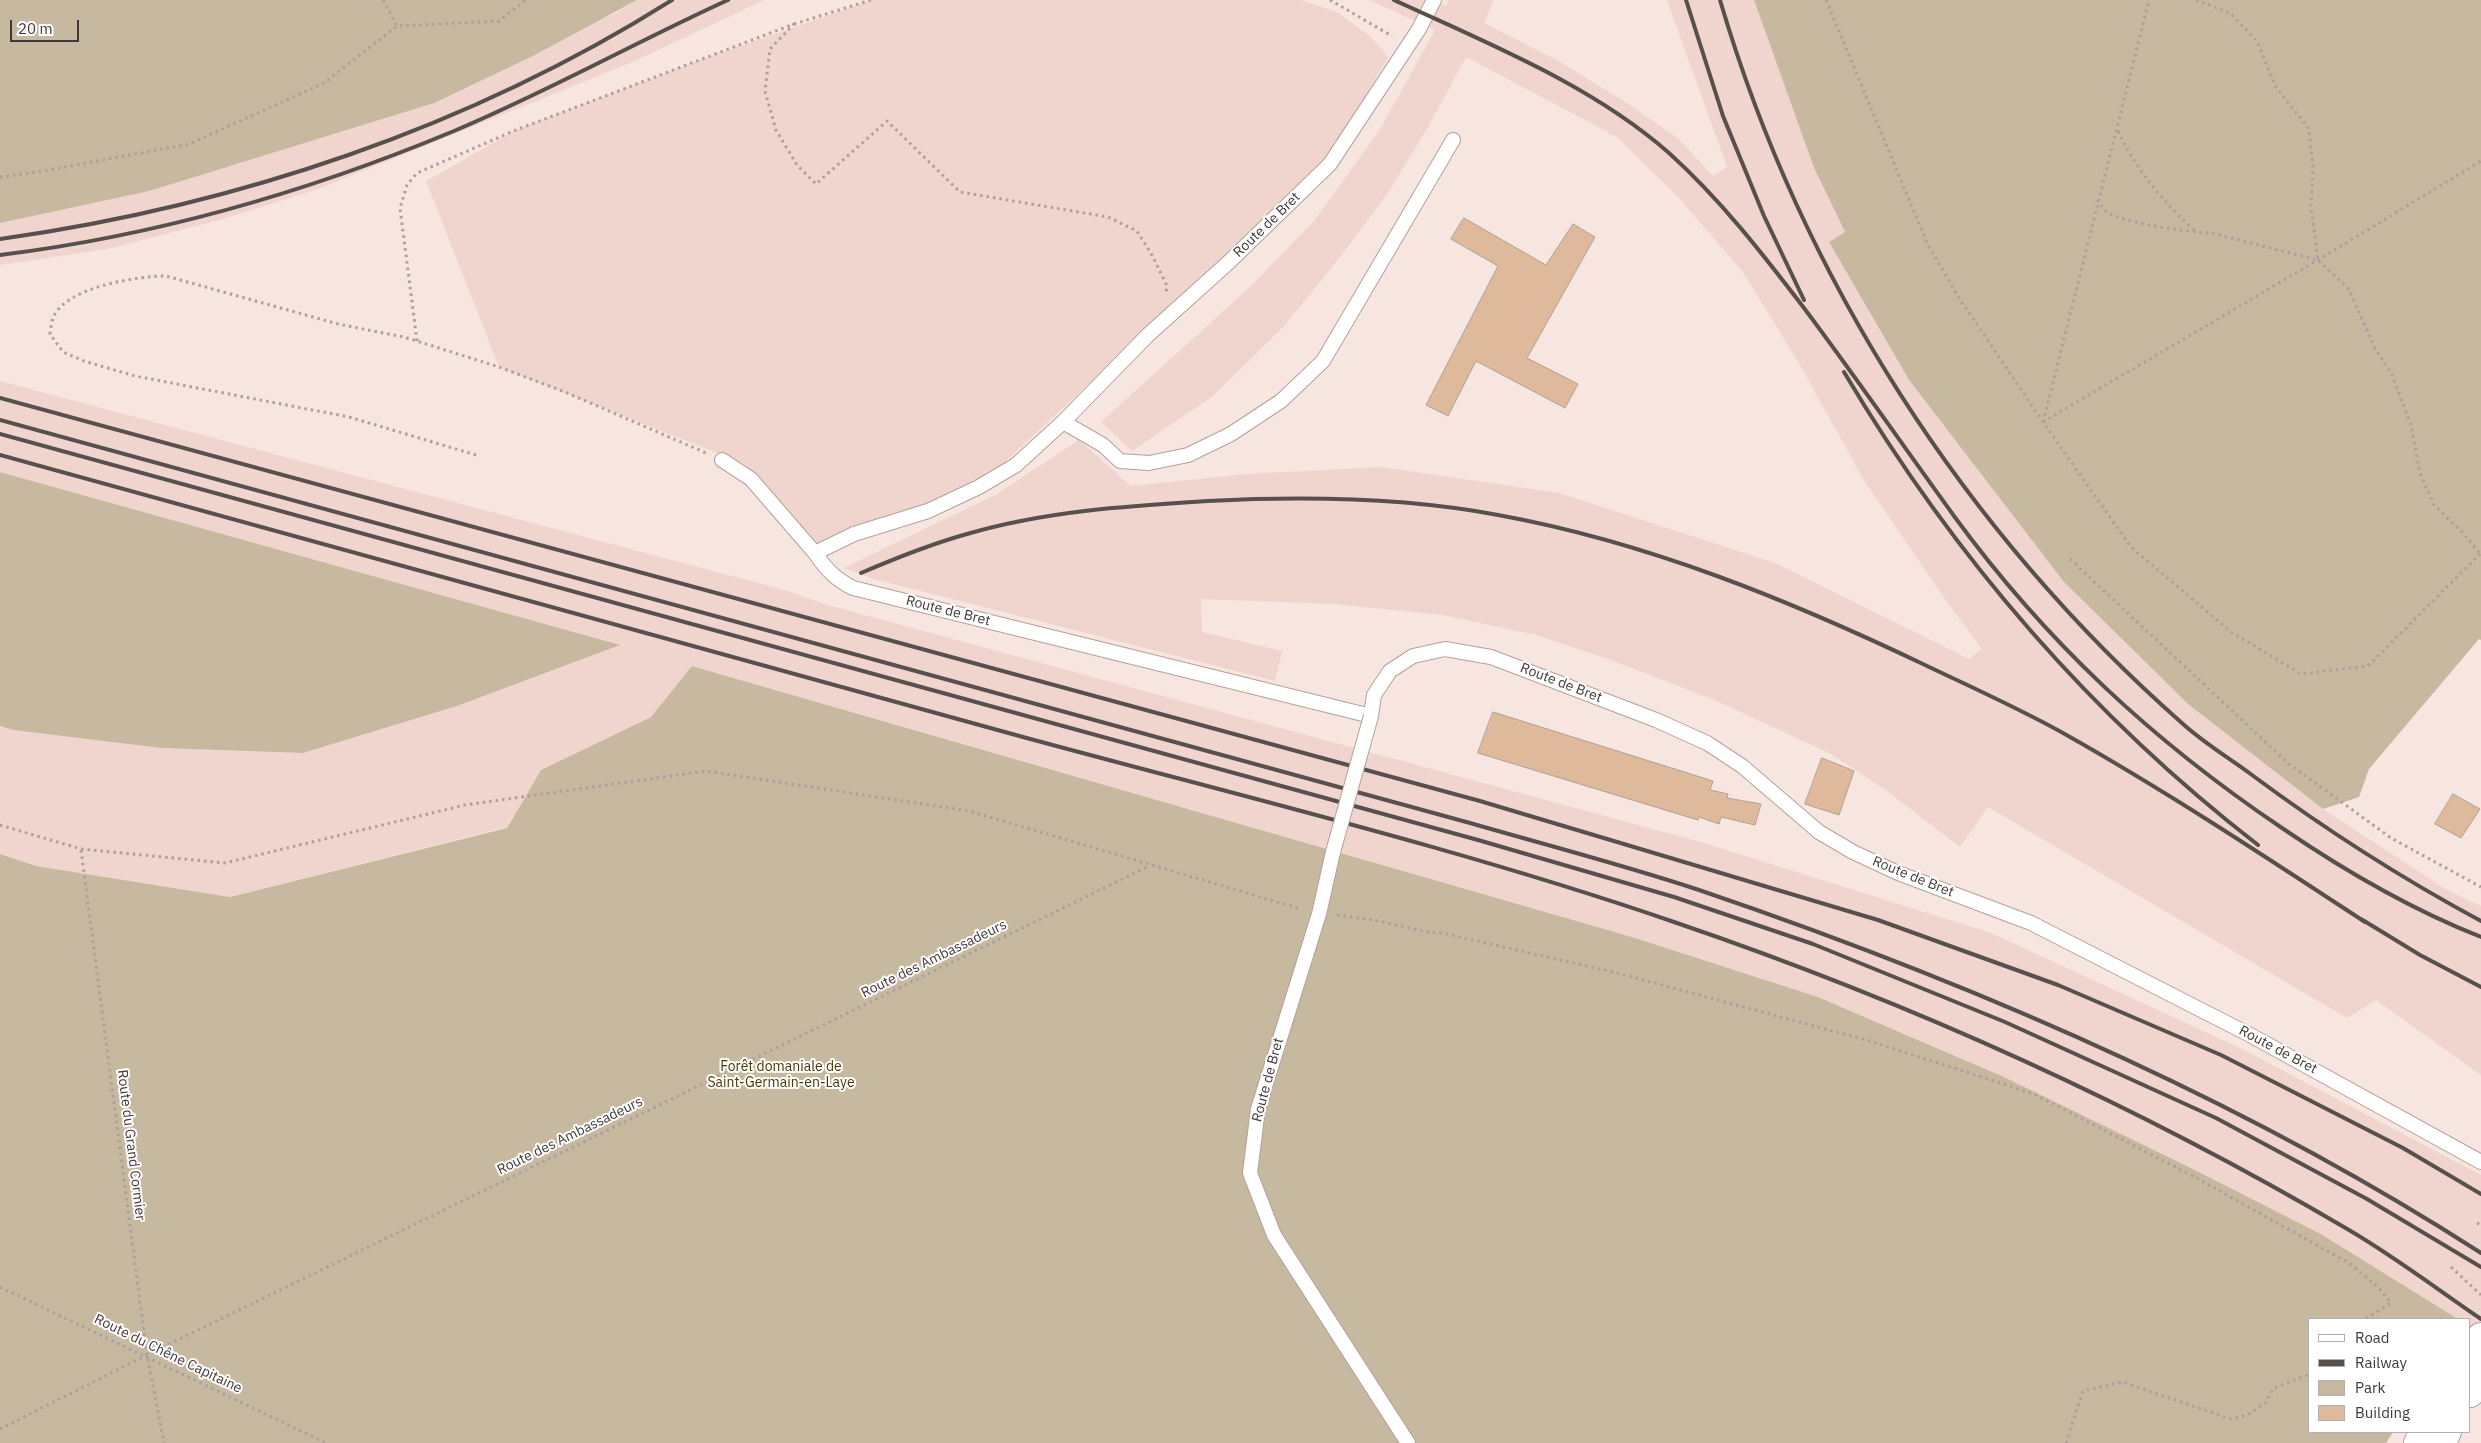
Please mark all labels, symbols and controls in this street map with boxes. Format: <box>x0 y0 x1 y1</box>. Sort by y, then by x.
scale bar <box>12 10 81 42</box>
text: 20 m <box>18 19 53 38</box>
street label: Route de Bret <box>1230 189 1304 261</box>
street label: Route de Bret <box>904 592 992 630</box>
street label: Route de Bret <box>1518 660 1604 706</box>
street label: Route de Bret <box>1870 853 1956 901</box>
street label: Route des Ambassadeurs <box>858 916 1010 1002</box>
street label: Route de Bret <box>2236 1022 2320 1078</box>
street label: Route de Bret <box>1249 1036 1287 1124</box>
park label: Forêt domaniale de Saint-Germain-en-Laye <box>707 1059 855 1092</box>
street label: Route du Grand Cormier <box>113 1069 149 1221</box>
street label: Route des Ambassadeurs <box>494 1093 646 1179</box>
street label: Route du Chêne Capitaine <box>91 1311 245 1397</box>
legend <box>2308 1318 2471 1433</box>
text: Road <box>2355 1328 2390 1347</box>
text: Railway <box>2355 1353 2407 1372</box>
text: Park <box>2355 1378 2385 1397</box>
text: Building <box>2355 1403 2410 1422</box>

